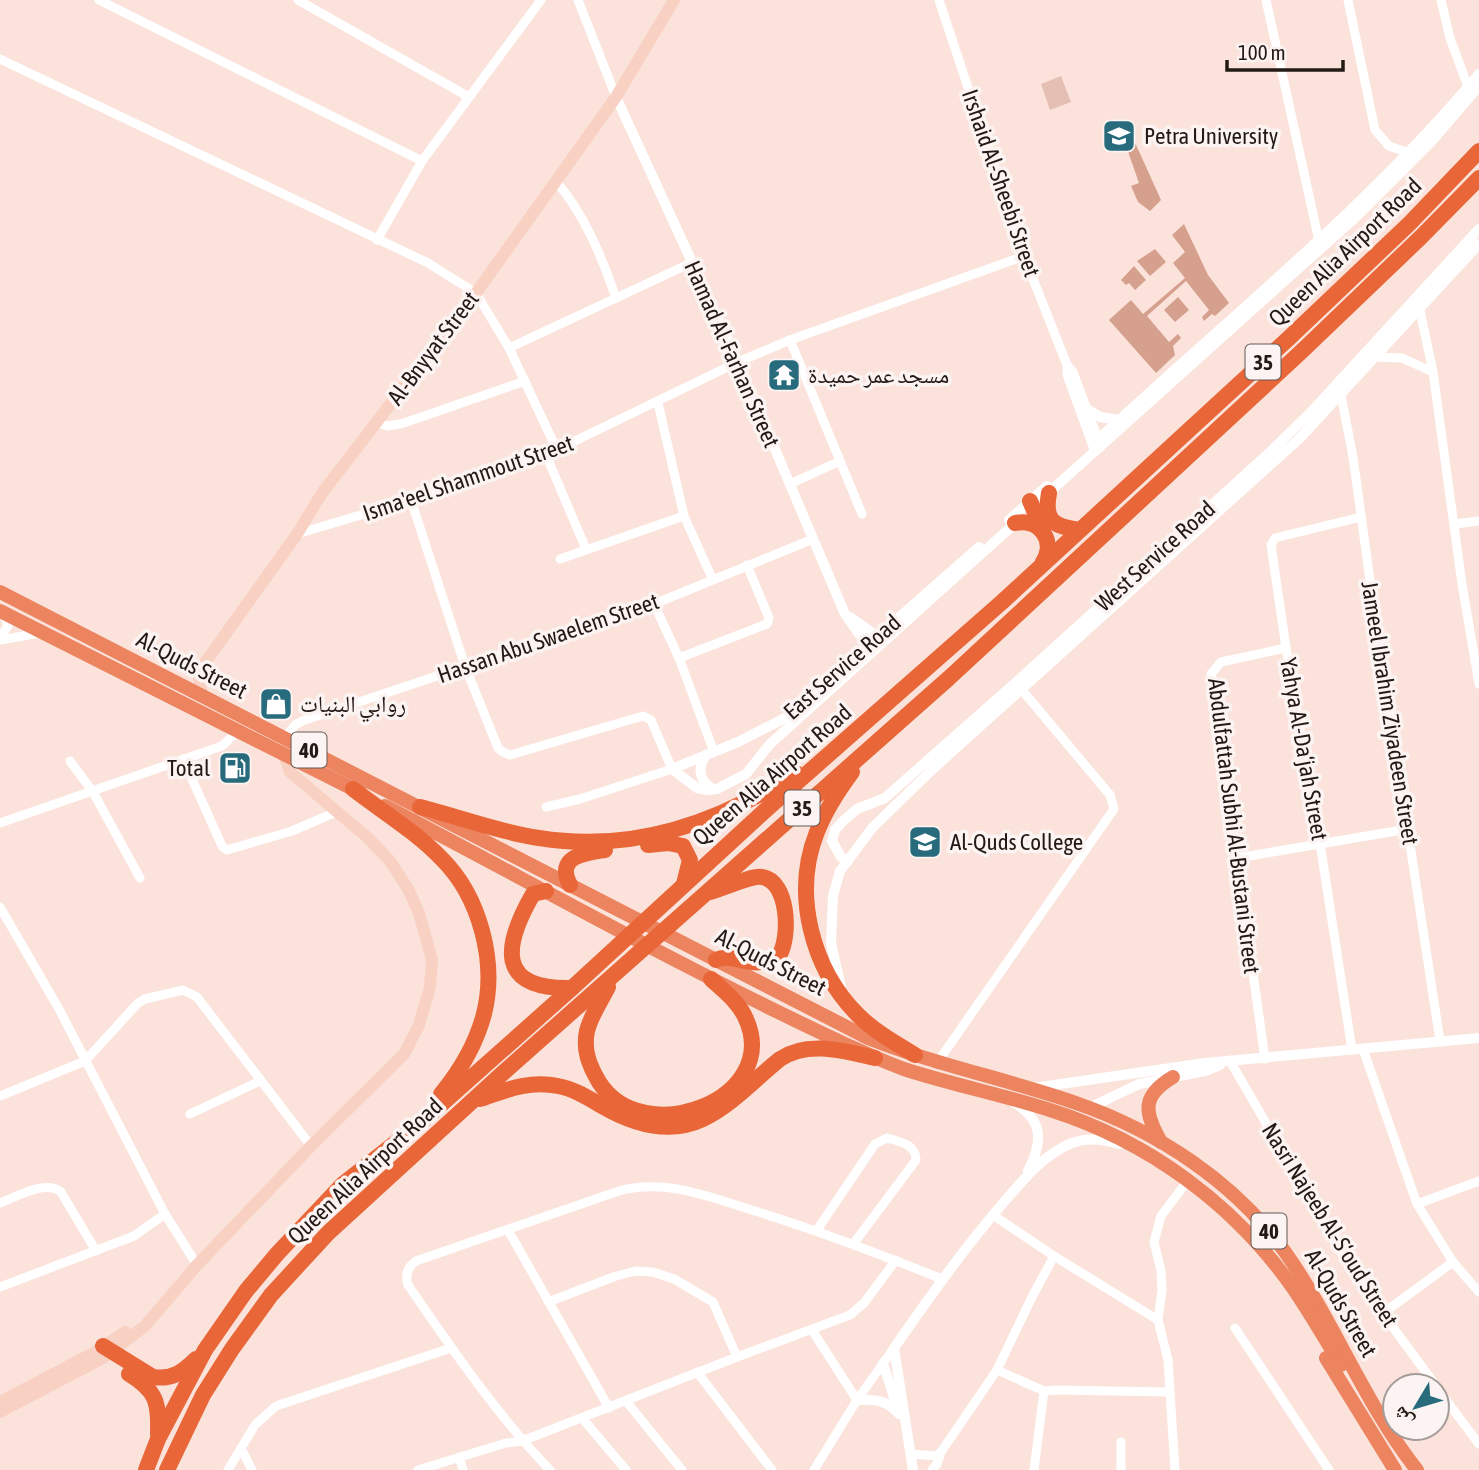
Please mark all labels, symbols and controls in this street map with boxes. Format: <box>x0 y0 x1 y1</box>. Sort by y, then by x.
scale bar <box>1227 28 1342 72</box>
text: 100 m <box>1238 40 1286 64</box>
street label: Irshaid Al-Sheebi Street <box>957 86 1045 280</box>
school or university icon: Petra University <box>1100 117 1138 155</box>
place label: Petra University <box>1144 123 1278 149</box>
street label: Queen Alia Airport Road <box>1264 173 1426 331</box>
street label: Hamad Al-Farhan Street <box>679 257 785 451</box>
street label: Al-Bnyyat Street <box>382 286 484 410</box>
road number: 35 <box>1246 344 1280 380</box>
temple icon: مسجد عمر حميدة <box>765 356 803 394</box>
place label: مسجد عمر حميدة <box>808 362 949 388</box>
street label: Isma'eel Shammout Street <box>359 430 577 526</box>
street label: West Service Road <box>1090 495 1220 617</box>
street label: Jameel Ibrahim Ziyadeen Street <box>1356 579 1424 847</box>
street label: Hassan Abu Swaelem Street <box>434 588 662 688</box>
street label: East Service Road <box>778 609 906 725</box>
street label: Al-Quds Street <box>133 626 251 704</box>
street label: Yahya Al-Da‘jah Street <box>1275 656 1333 842</box>
street label: Abdulfattah Subhi Al-Bustani Street <box>1203 677 1265 975</box>
shop icon: روابي البنيات <box>257 685 295 723</box>
place label: روابي البنيات <box>300 691 406 723</box>
street label: Queen Alia Airport Road <box>687 699 857 851</box>
road number: 40 <box>292 732 326 768</box>
fuel station icon: Total <box>216 749 254 787</box>
place label: Total <box>167 755 210 781</box>
road number: 35 <box>784 790 820 826</box>
school or university icon: Al-Quds College <box>906 823 944 861</box>
place label: Al-Quds College <box>950 829 1083 855</box>
street label: Al-Quds Street <box>712 923 830 1001</box>
street label: Queen Alia Airport Road <box>282 1093 448 1249</box>
street label: Nasri Najeeb Al-S‘oud Street <box>1257 1118 1403 1332</box>
road number: 40 <box>1252 1214 1286 1248</box>
street label: Al-Quds Street <box>1300 1244 1382 1362</box>
north arrow <box>1381 1372 1451 1442</box>
text: ش <box>1388 1402 1418 1432</box>

